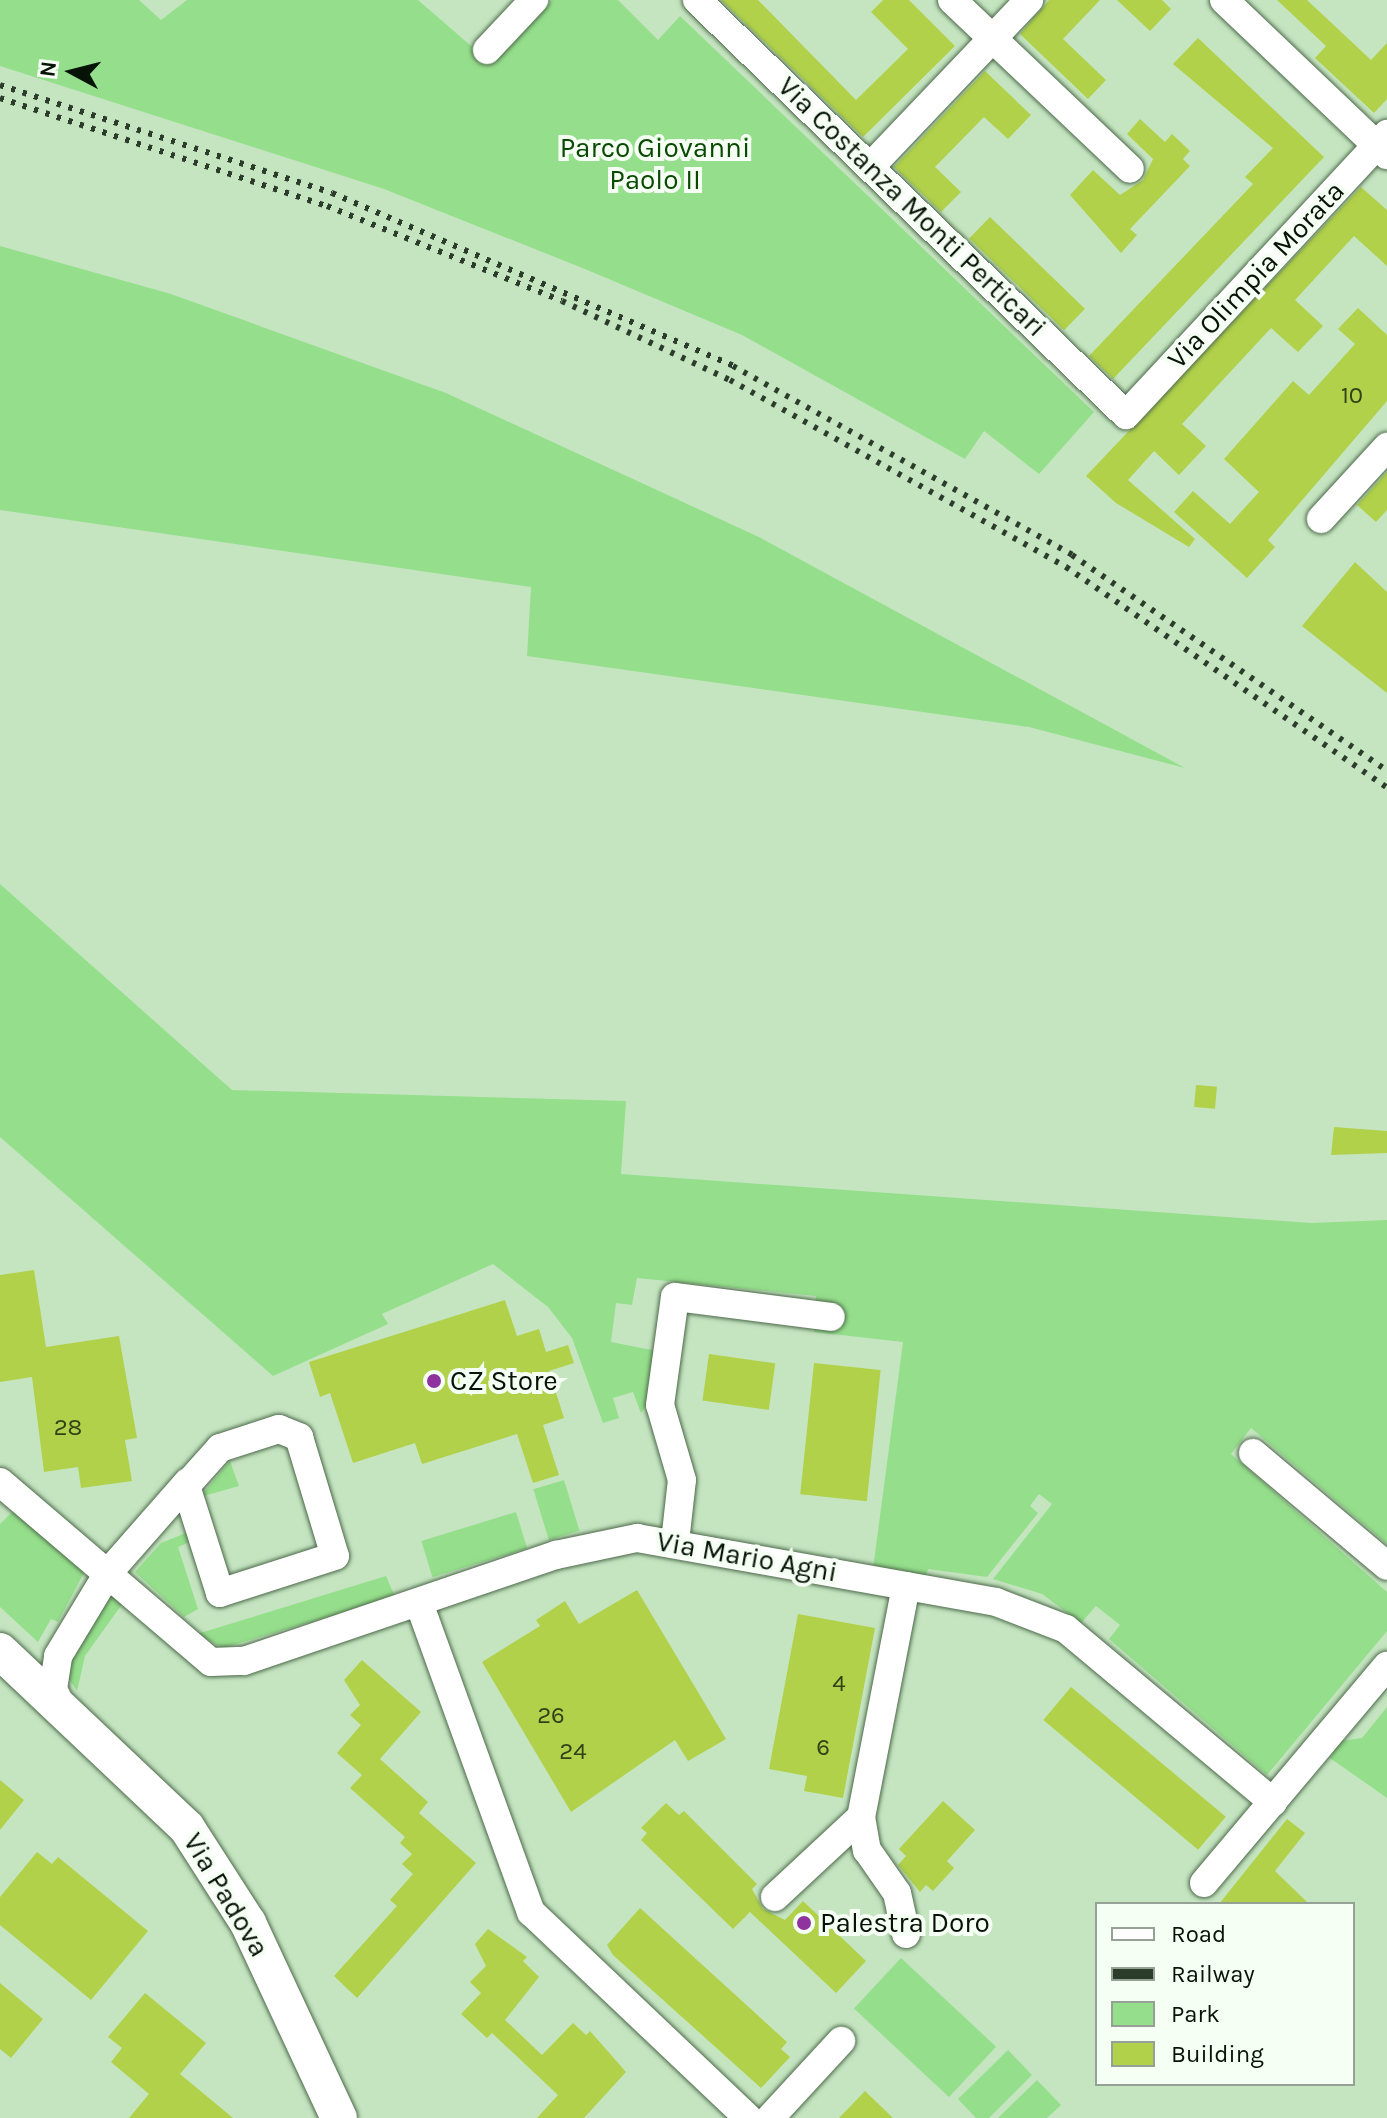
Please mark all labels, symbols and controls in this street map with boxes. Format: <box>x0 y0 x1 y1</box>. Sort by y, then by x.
north arrow <box>32 32 112 112</box>
text: N <box>34 60 62 78</box>
street label: Via Costanza Monti Perticari <box>771 70 1053 344</box>
park label: Parco Giovanni Paolo II <box>560 131 750 197</box>
street label: Via Olimpia Morata <box>1161 174 1351 376</box>
house number: 10 <box>1341 382 1363 410</box>
place label: CZ Store <box>450 1364 558 1398</box>
marker: CZ Store <box>425 1372 443 1390</box>
house number: 28 <box>54 1414 82 1442</box>
street label: Via Mario Agni <box>654 1525 840 1589</box>
house number: 4 <box>832 1670 846 1698</box>
house number: 26 <box>537 1702 565 1730</box>
house number: 6 <box>816 1734 830 1762</box>
house number: 24 <box>559 1738 587 1766</box>
street label: Via Padova <box>176 1827 276 1963</box>
legend <box>1095 1902 1355 2086</box>
place label: Palestra Doro <box>820 1906 990 1940</box>
marker: Palestra Doro <box>795 1914 813 1932</box>
text: Road <box>1171 1920 1226 1948</box>
text: Railway <box>1171 1960 1255 1988</box>
text: Park <box>1171 2000 1220 2028</box>
text: Building <box>1171 2040 1264 2068</box>

